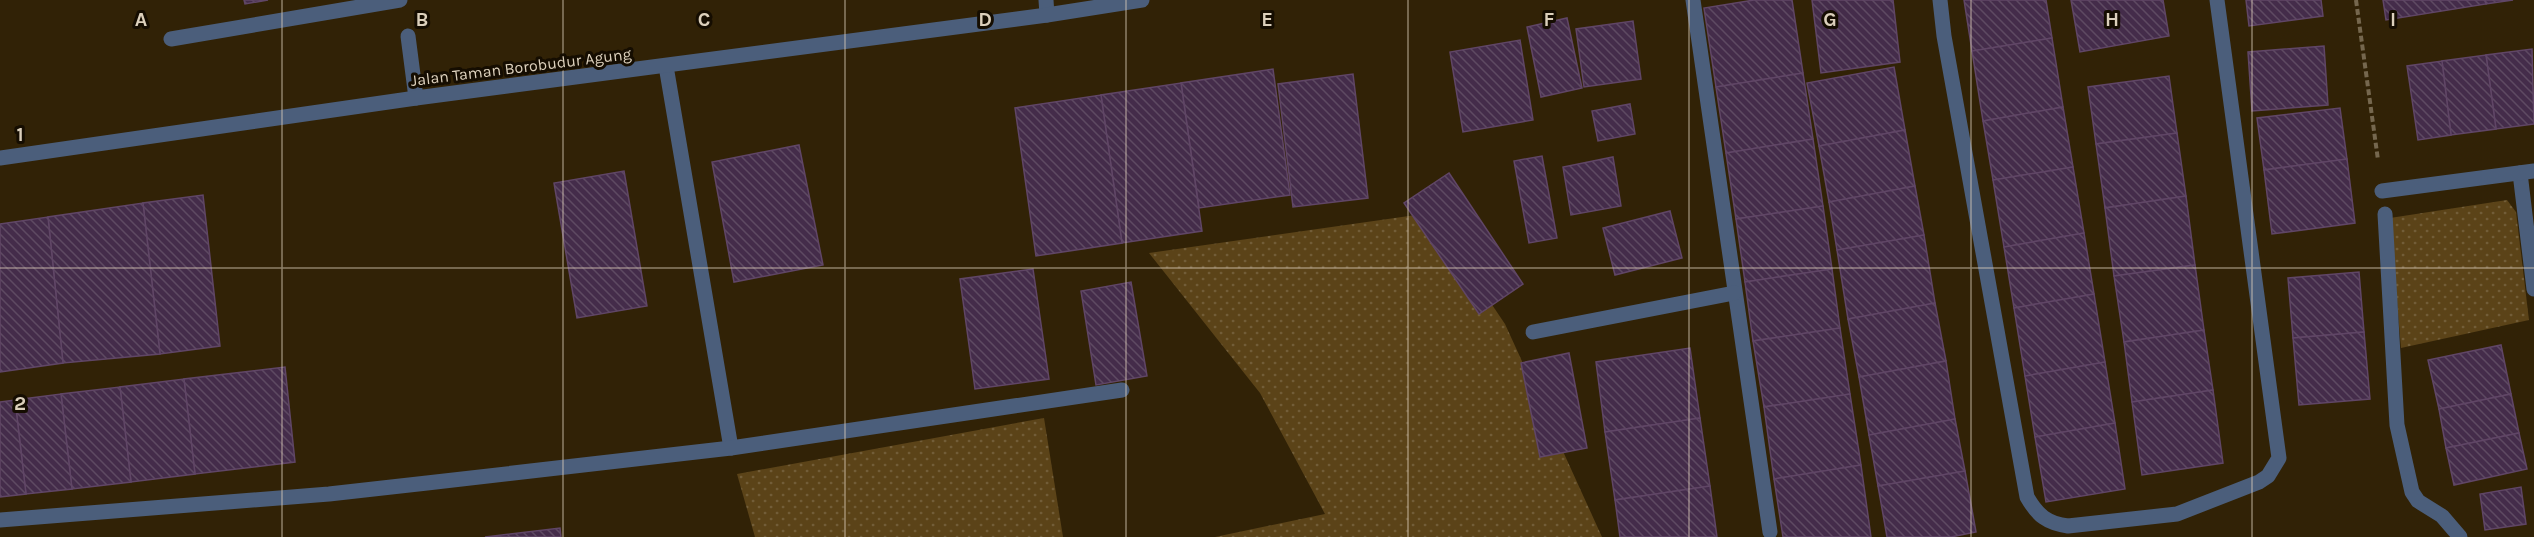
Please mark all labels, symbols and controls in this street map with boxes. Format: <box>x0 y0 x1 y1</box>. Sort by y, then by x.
text: A <box>135 8 148 31</box>
text: B <box>416 8 428 31</box>
text: C <box>698 8 710 31</box>
text: D <box>978 8 992 31</box>
text: E <box>1261 8 1273 31</box>
text: F <box>1544 8 1555 31</box>
text: G <box>1823 8 1837 31</box>
text: H <box>2105 8 2119 31</box>
text: I <box>2390 8 2396 31</box>
street label: Jalan Taman Borobudur Agung <box>409 44 633 90</box>
text: 1 <box>16 123 24 146</box>
text: 2 <box>14 392 26 415</box>

